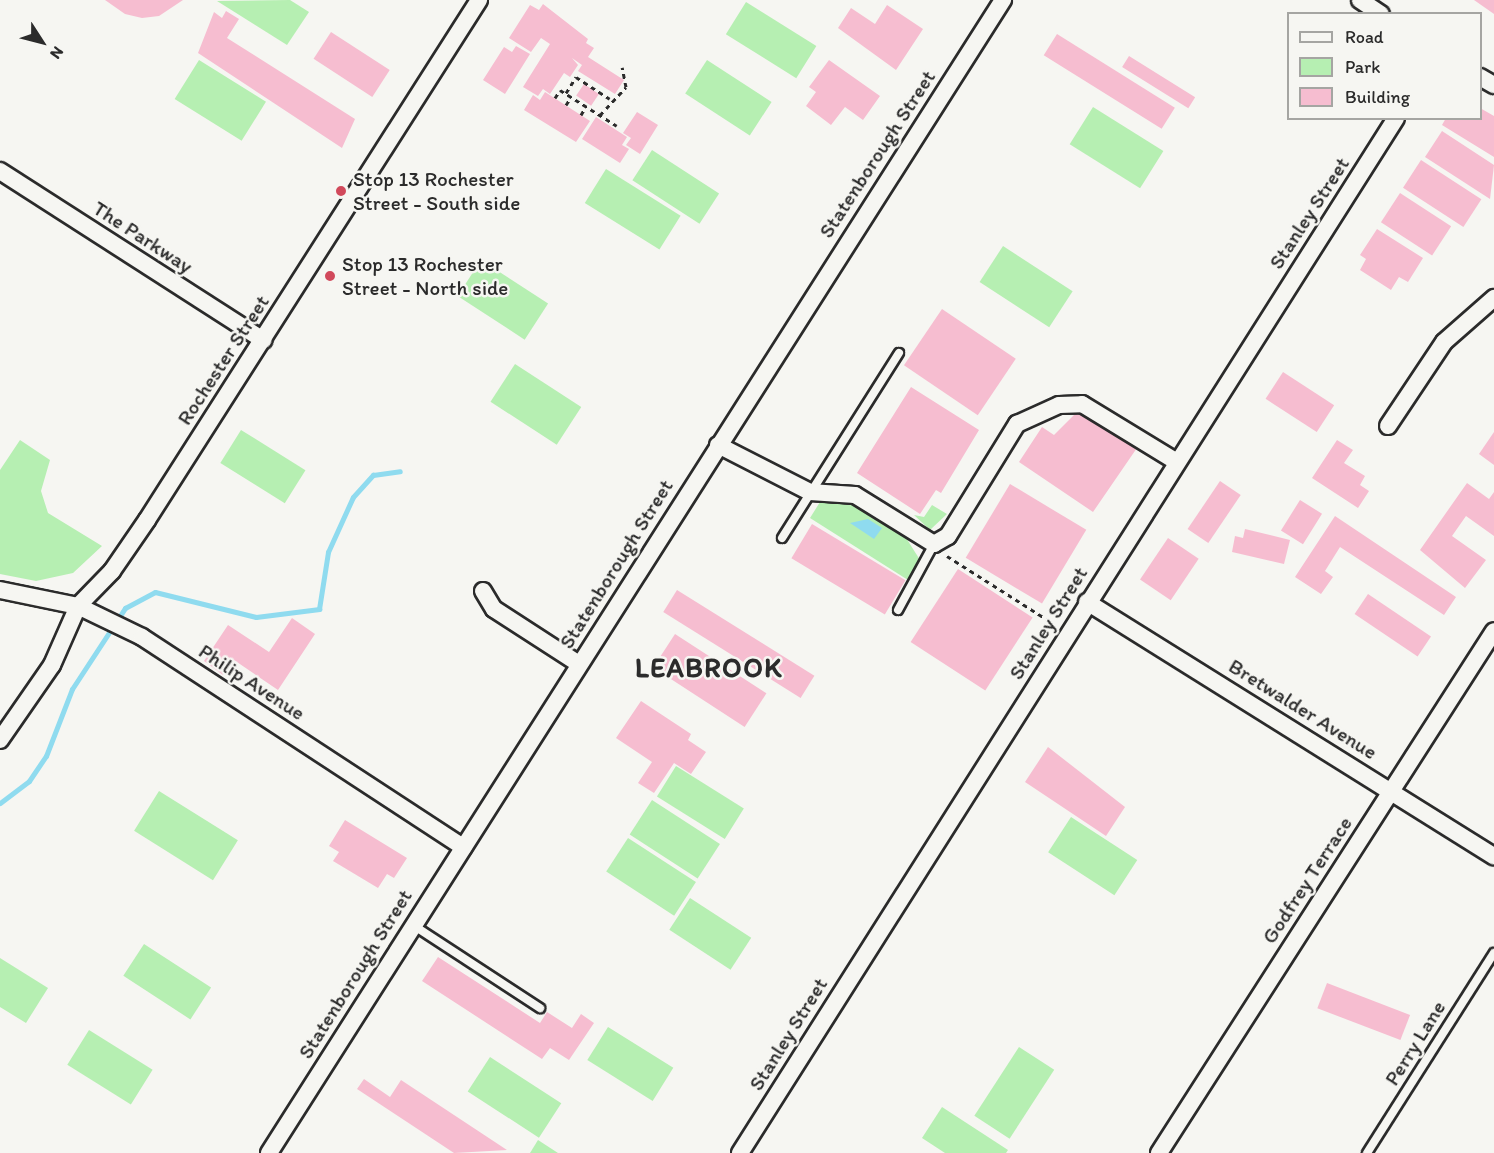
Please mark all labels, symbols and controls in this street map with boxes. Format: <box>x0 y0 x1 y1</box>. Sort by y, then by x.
north arrow <box>12 12 72 72</box>
legend <box>1287 12 1482 120</box>
text: Road <box>1345 26 1384 48</box>
text: N <box>46 43 68 63</box>
text: Park <box>1345 56 1380 78</box>
street label: Statenborough Street <box>813 66 941 242</box>
text: Building <box>1345 86 1410 108</box>
street label: Stanley Street <box>1264 153 1354 273</box>
place label: Stop 13 Rochester Street - South side <box>353 166 520 216</box>
marker: Stop 13 Rochester Street - South side <box>334 184 348 198</box>
street label: The Parkway <box>88 195 198 279</box>
place label: Stop 13 Rochester Street - North side <box>342 251 508 301</box>
marker: Stop 13 Rochester Street - North side <box>323 269 337 283</box>
street label: Rochester Street <box>172 290 274 430</box>
street label: Statenborough Street <box>554 475 678 653</box>
street label: Stanley Street <box>1003 562 1093 684</box>
street label: Philip Avenue <box>194 638 310 726</box>
district label: LEABROOK <box>635 652 783 684</box>
street label: Bretwalder Avenue <box>1224 653 1382 765</box>
street label: Godfrey Terrace <box>1257 813 1357 947</box>
street label: Statenborough Street <box>293 885 417 1063</box>
street label: Stanley Street <box>743 973 833 1095</box>
street label: Perry Lane <box>1379 996 1451 1090</box>

